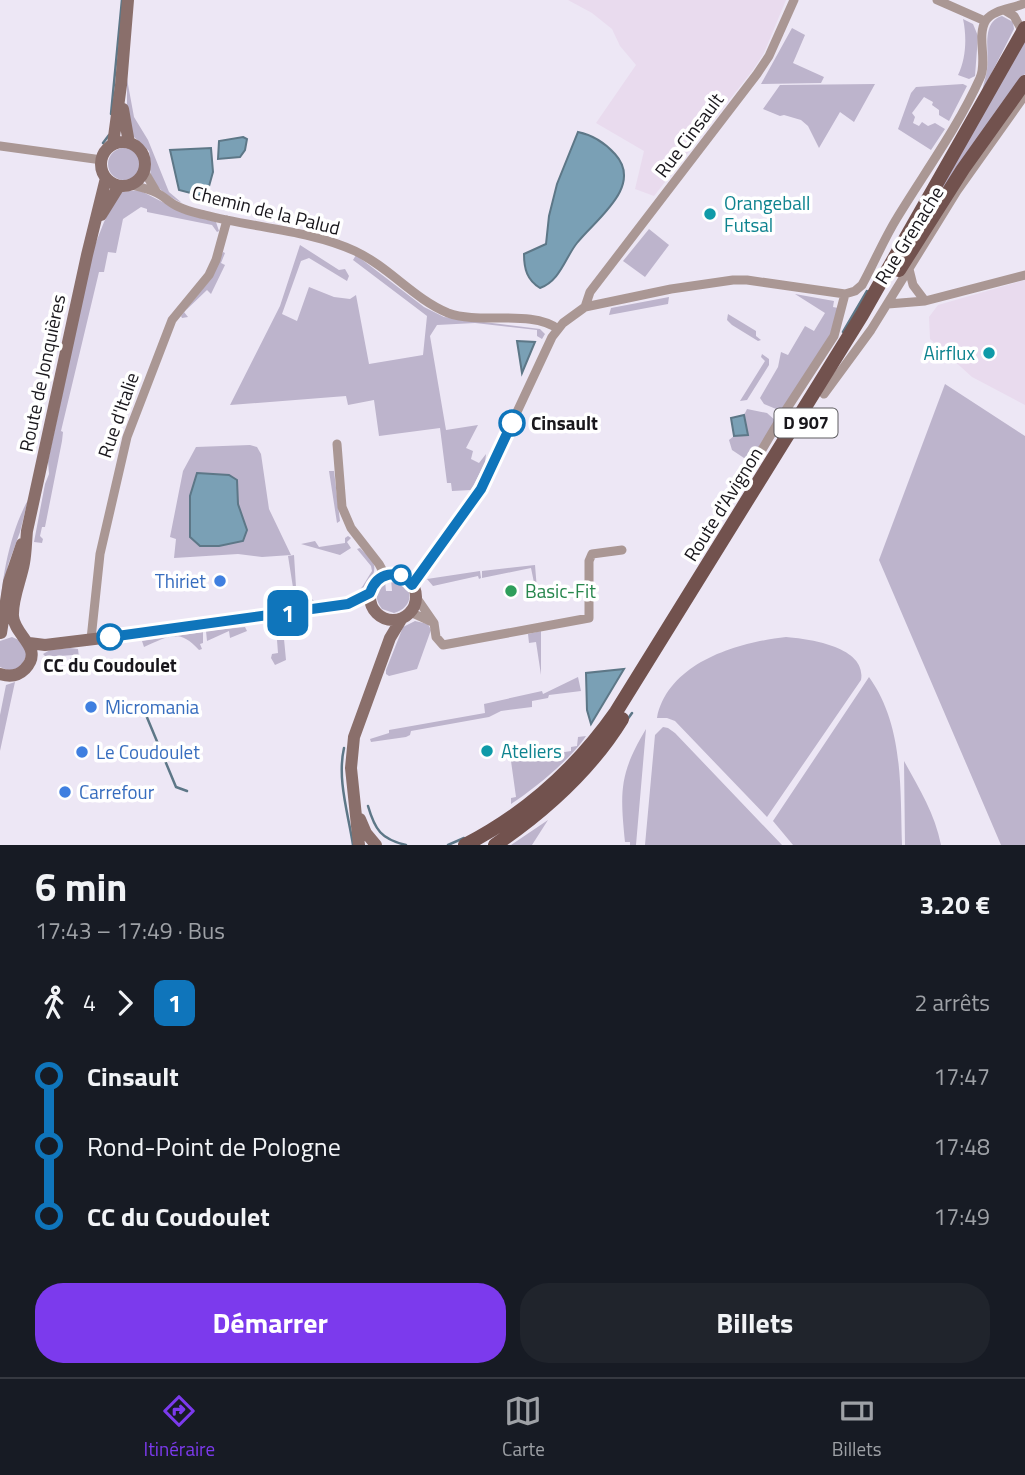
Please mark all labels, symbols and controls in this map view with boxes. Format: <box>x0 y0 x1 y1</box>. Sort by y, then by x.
street label: Rue Cinsault <box>647 86 730 183</box>
street label: Chemin de la Palud <box>189 177 343 242</box>
street label: Rue Grenache <box>867 180 950 289</box>
place label: Orangeball Futsal <box>724 188 811 239</box>
marker: Orangeball Futsal <box>702 206 718 222</box>
street label: Route de Jonquières <box>11 291 72 454</box>
place label: Airflux <box>924 338 975 367</box>
marker: Airflux <box>981 345 997 361</box>
street label: Rue d'Italie <box>89 368 146 461</box>
place label: Cinsault <box>531 408 598 437</box>
road number: D 907 <box>774 408 838 438</box>
marker: Cinsault <box>499 410 525 436</box>
street label: Route d'Avignon <box>676 441 769 566</box>
unlabelled marker <box>391 565 411 585</box>
place label: Thiriet <box>155 566 206 595</box>
marker: Thiriet <box>212 573 228 589</box>
place label: Basic-Fit <box>525 576 596 605</box>
marker: Basic-Fit <box>503 583 519 599</box>
line badge: 1 <box>265 590 311 636</box>
text: 1 <box>281 595 295 631</box>
marker: CC du Coudoulet <box>97 624 123 650</box>
place label: CC du Coudoulet <box>43 650 177 679</box>
place label: Micromania <box>105 692 200 721</box>
marker: Micromania <box>83 699 99 715</box>
place label: Ateliers <box>501 736 562 765</box>
place label: Le Coudoulet <box>96 737 200 766</box>
marker: Ateliers <box>479 743 495 759</box>
marker: Le Coudoulet <box>74 744 90 760</box>
place label: Carrefour <box>79 777 155 806</box>
marker: Carrefour <box>57 784 73 800</box>
text: 6 min <box>35 858 127 916</box>
text: 3.20 € <box>919 885 990 924</box>
text: 17:43 – 17:49 · Bus <box>35 913 225 948</box>
icon: walk <box>35 984 73 1022</box>
icon: forward <box>106 984 144 1022</box>
text: 4 <box>83 985 96 1020</box>
text: 1 <box>168 985 181 1021</box>
text: 2 arrêts <box>915 985 990 1020</box>
text: Cinsault <box>87 1057 179 1096</box>
text: 17:47 <box>933 1059 990 1094</box>
text: Rond-Point de Pologne <box>87 1127 341 1166</box>
text: 17:48 <box>933 1129 990 1164</box>
text: CC du Coudoulet <box>87 1197 270 1236</box>
text: 17:49 <box>933 1199 990 1234</box>
button: Démarrer <box>35 1283 506 1363</box>
button: Billets <box>520 1283 990 1363</box>
tab: Itinéraire <box>144 1392 215 1463</box>
tab: Carte <box>502 1392 545 1463</box>
tab: Billets <box>832 1392 881 1463</box>

